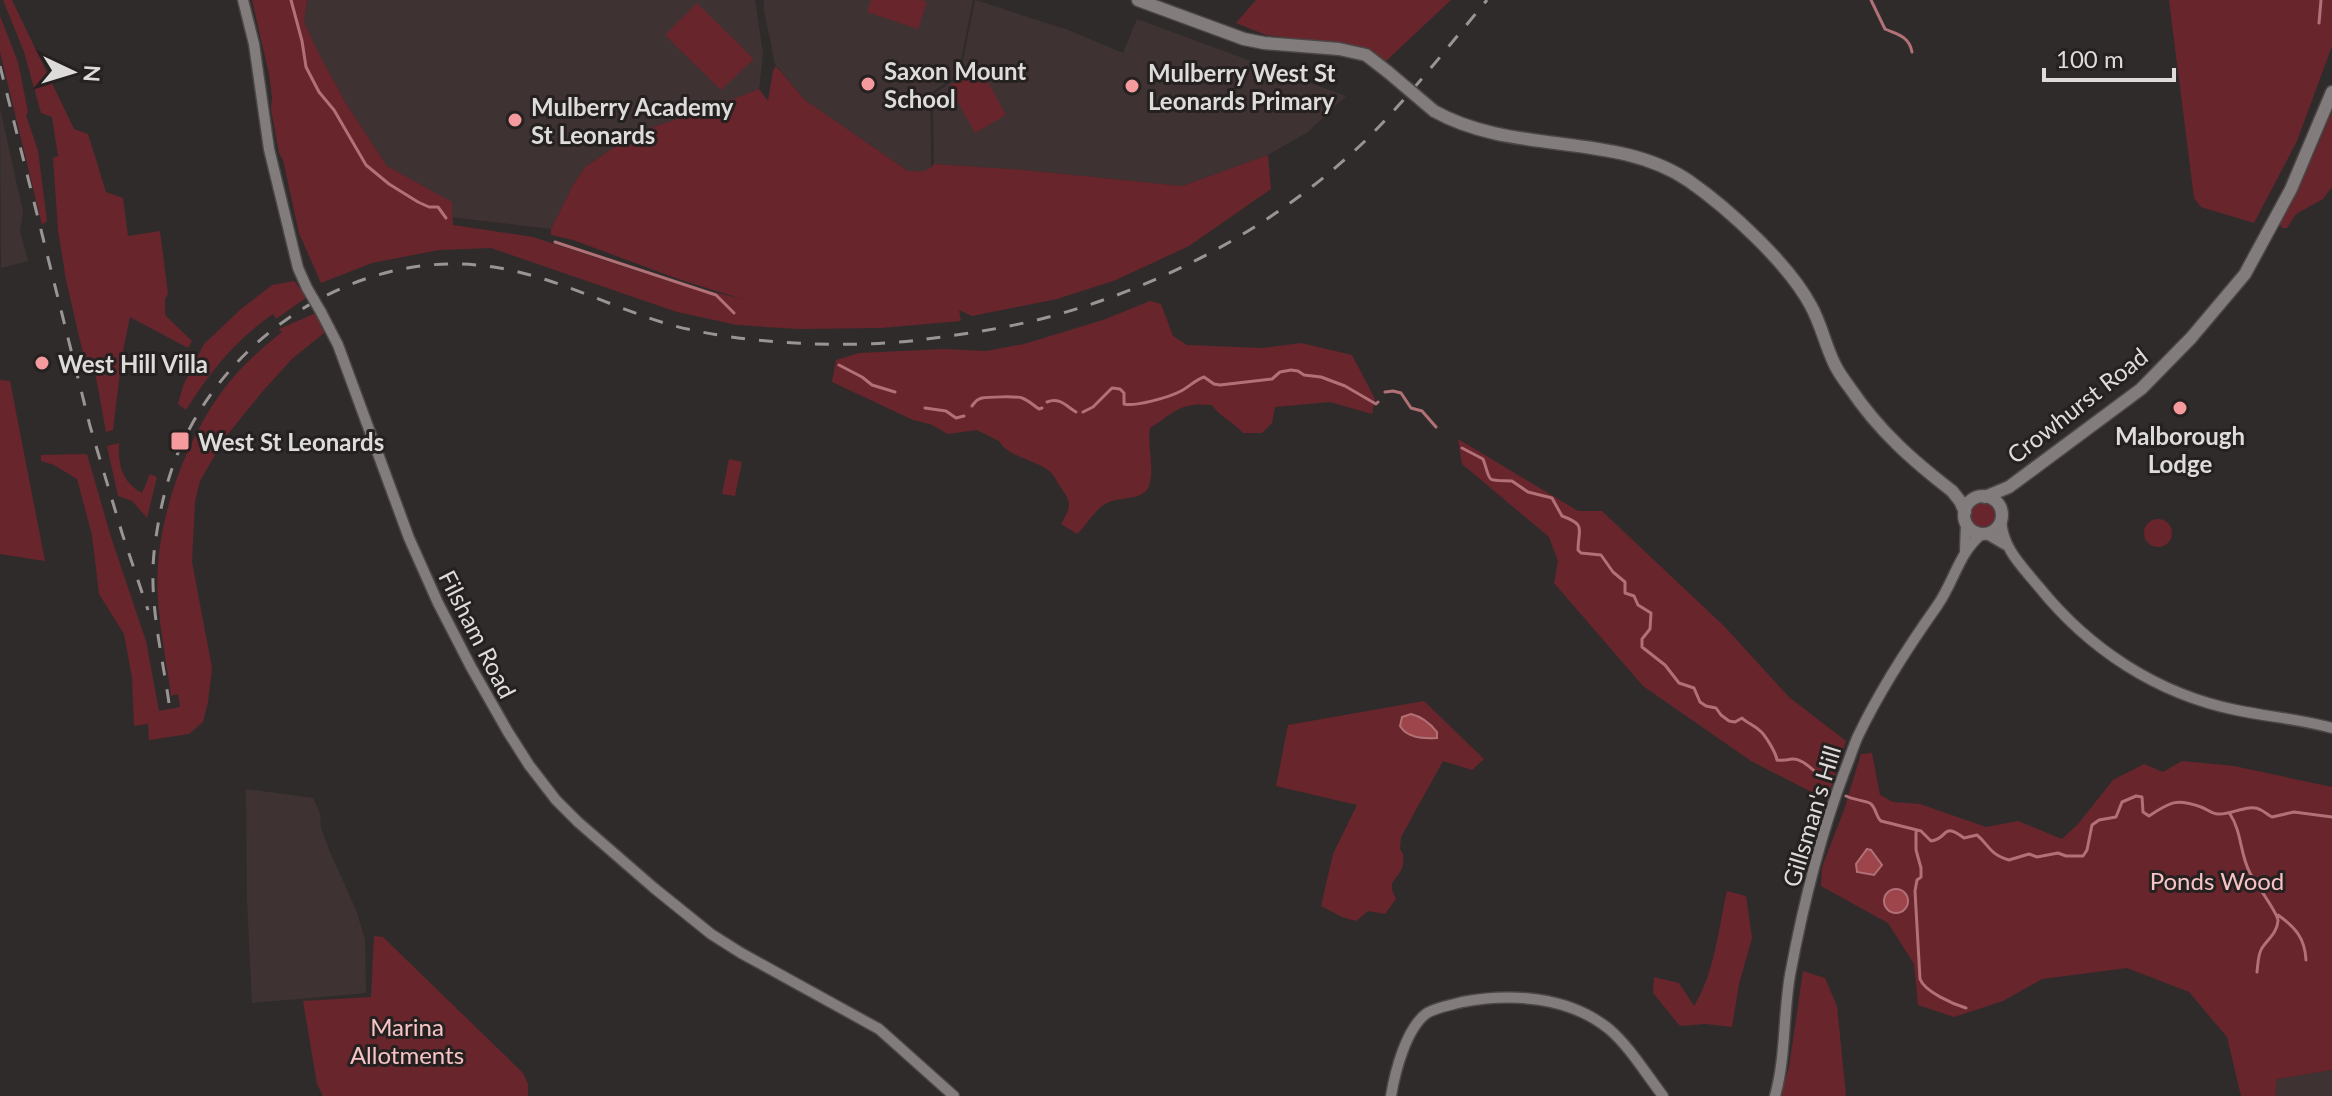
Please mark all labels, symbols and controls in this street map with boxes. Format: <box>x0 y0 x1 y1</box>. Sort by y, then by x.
north arrow <box>32 32 112 112</box>
scale bar <box>2044 32 2174 82</box>
text: 100 m <box>2056 44 2124 73</box>
place label: Saxon Mount School <box>884 56 1026 113</box>
place label: Mulberry West St Leonards Primary <box>1148 58 1336 115</box>
text: N <box>78 64 107 83</box>
marker: Saxon Mount School <box>859 75 877 93</box>
marker: Mulberry West St Leonards Primary <box>1123 77 1141 95</box>
place label: Mulberry Academy St Leonards <box>531 92 734 149</box>
marker: Mulberry Academy St Leonards <box>506 111 524 129</box>
street label: Crowhurst Road <box>2001 341 2153 469</box>
place label: West Hill Villa <box>58 349 208 378</box>
marker: West Hill Villa <box>33 354 51 372</box>
marker: Malborough Lodge <box>2171 399 2189 417</box>
place label: Malborough Lodge <box>2115 421 2245 478</box>
place label: West St Leonards <box>198 427 384 456</box>
marker: West St Leonards <box>169 430 191 452</box>
street label: Filsham Road <box>433 565 523 703</box>
street label: Gillsman's Hill <box>1776 742 1846 890</box>
park label: Ponds Wood <box>2150 866 2284 895</box>
park label: Marina Allotments <box>350 1012 464 1069</box>

